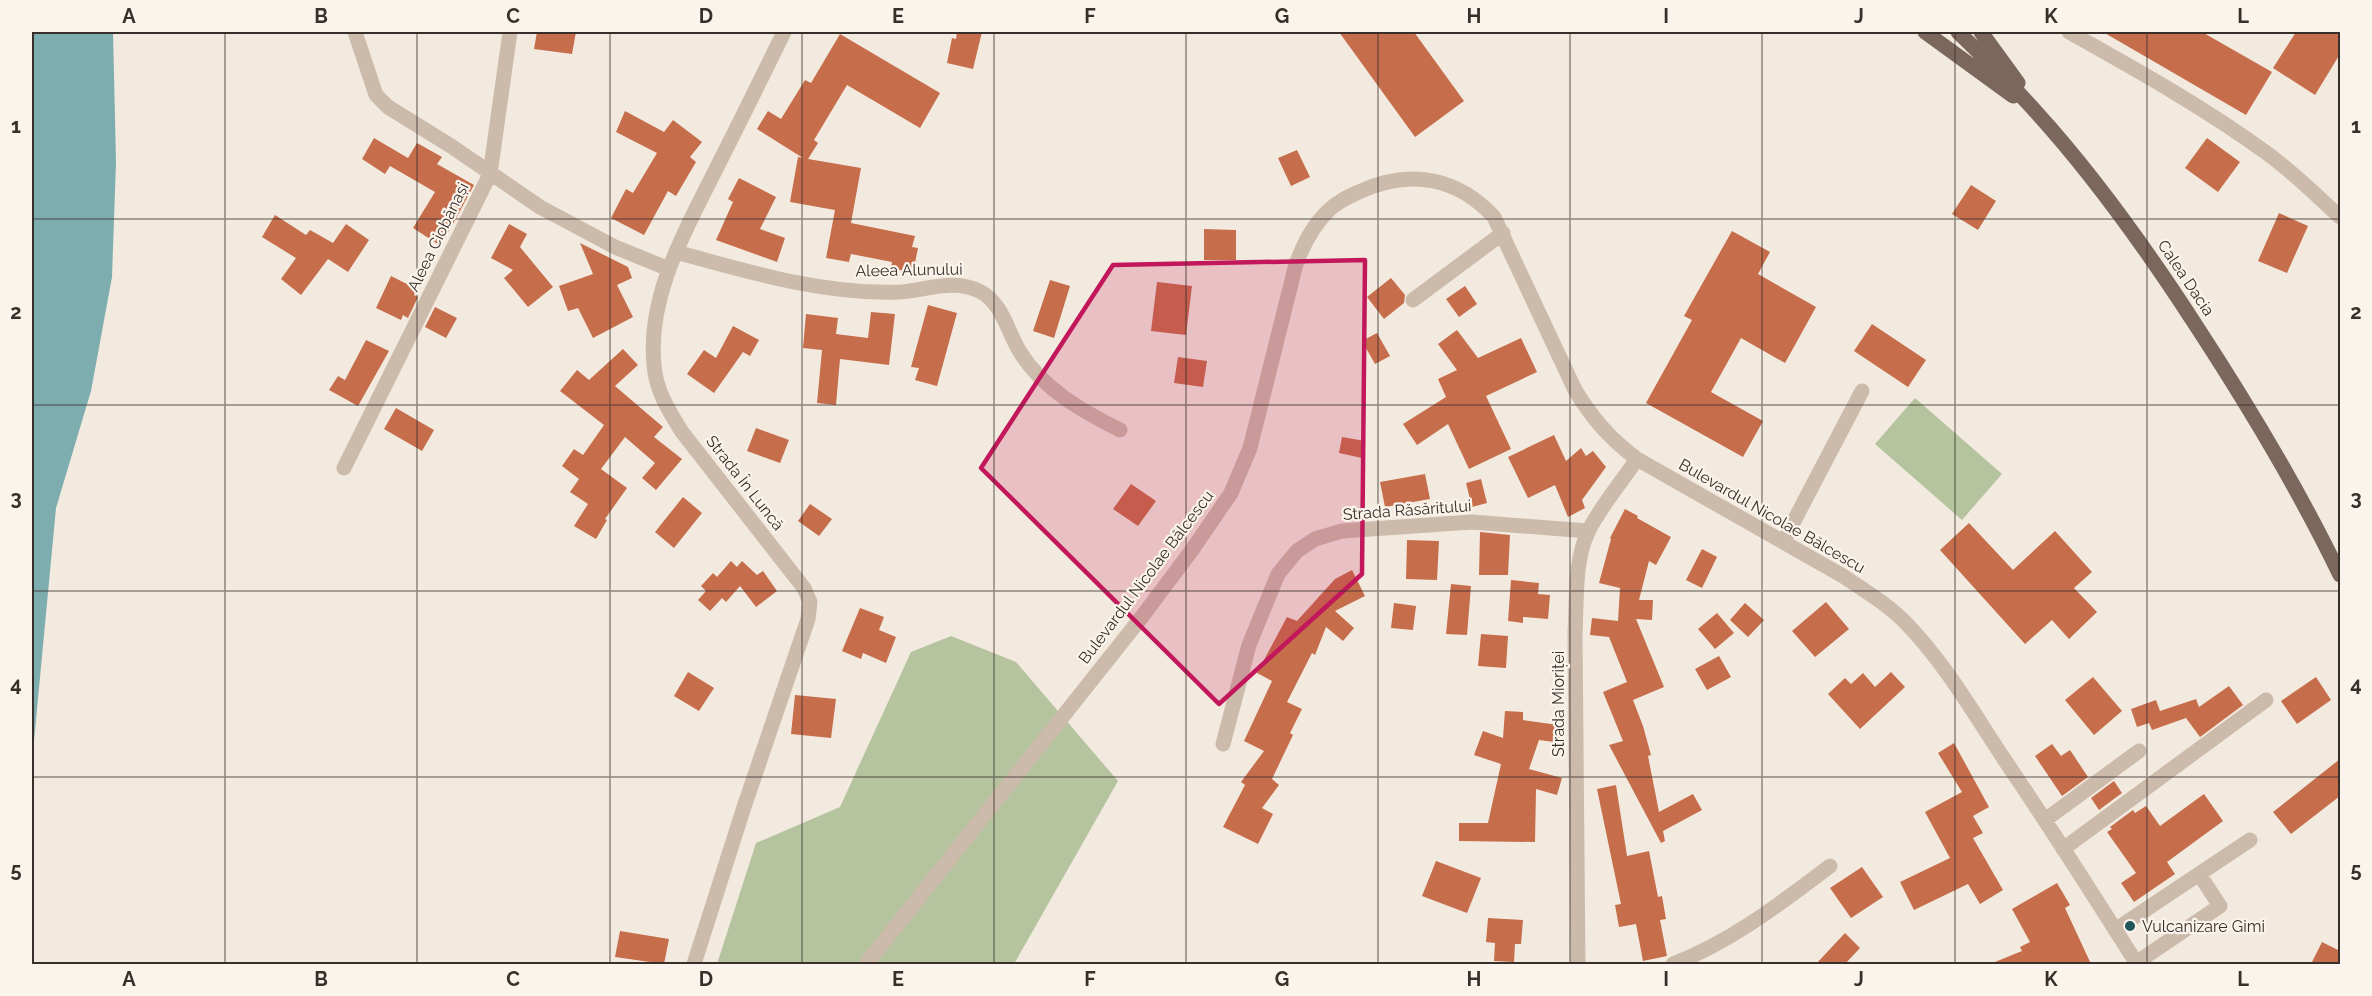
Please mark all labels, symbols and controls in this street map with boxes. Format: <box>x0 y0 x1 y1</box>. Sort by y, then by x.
text: A <box>122 4 136 28</box>
text: B <box>314 4 328 28</box>
text: C <box>506 4 520 28</box>
text: D <box>699 4 713 28</box>
text: E <box>892 4 904 28</box>
text: F <box>1084 4 1096 28</box>
text: G <box>1275 4 1289 28</box>
text: H <box>1467 4 1481 28</box>
text: I <box>1663 4 1669 28</box>
text: J <box>1854 4 1864 28</box>
text: K <box>2044 4 2058 28</box>
text: L <box>2237 4 2249 28</box>
text: 1 <box>11 114 21 138</box>
text: 1 <box>2351 114 2361 138</box>
street label: Aleea Ciobănași <box>403 180 473 294</box>
street label: Calea Dacia <box>2154 236 2218 320</box>
street label: Aleea Alunului <box>855 260 963 280</box>
text: 2 <box>10 300 22 324</box>
text: 2 <box>2350 300 2362 324</box>
street label: Strada În Luncă <box>702 431 789 534</box>
street label: Bulevardul Nicolae Bălcescu <box>1675 455 1869 577</box>
text: 3 <box>10 486 22 510</box>
text: 3 <box>2350 486 2362 510</box>
street label: Bulevardul Nicolae Bălcescu <box>1075 487 1217 667</box>
street label: Strada Răsăritului <box>1342 496 1472 524</box>
street label: Strada Mioriței <box>1549 651 1568 757</box>
text: 4 <box>10 672 22 696</box>
text: 4 <box>2350 672 2362 696</box>
text: 5 <box>10 858 22 882</box>
text: 5 <box>2350 858 2362 882</box>
place label: Vulcanizare Gimi <box>2142 917 2265 936</box>
marker: Vulcanizare Gimi <box>2123 919 2137 933</box>
text: A <box>122 967 136 991</box>
text: B <box>314 967 328 991</box>
text: C <box>506 967 520 991</box>
text: D <box>699 967 713 991</box>
text: E <box>892 967 904 991</box>
text: F <box>1084 967 1096 991</box>
text: G <box>1275 967 1289 991</box>
text: H <box>1467 967 1481 991</box>
text: I <box>1663 967 1669 991</box>
text: J <box>1854 967 1864 991</box>
text: K <box>2044 967 2058 991</box>
text: L <box>2237 967 2249 991</box>

